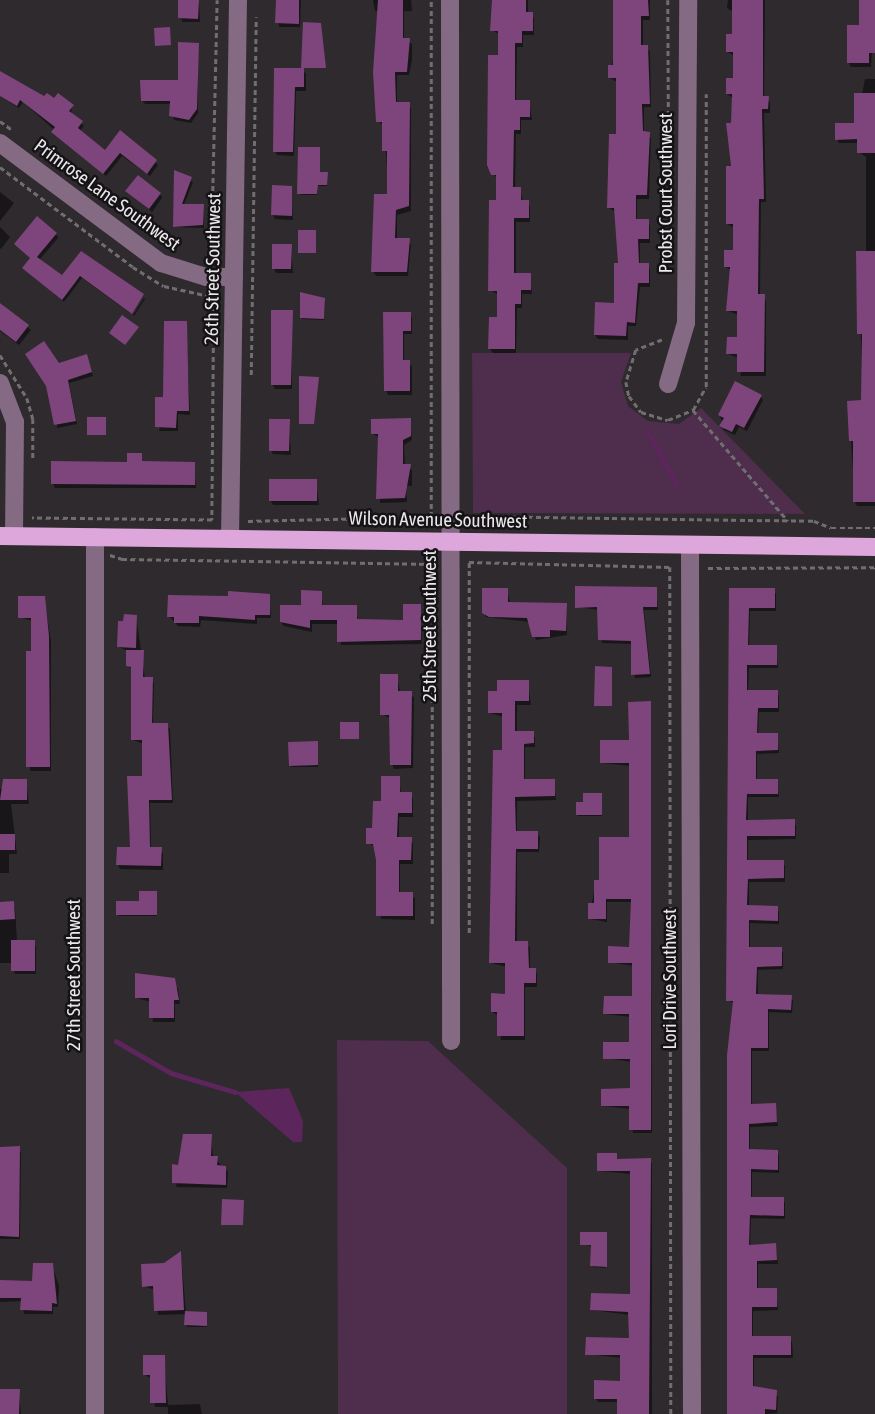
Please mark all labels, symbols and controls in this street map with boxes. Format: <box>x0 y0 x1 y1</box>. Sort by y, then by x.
street label: Probst Court Southwest <box>655 113 677 273</box>
street label: Primrose Lane Southwest <box>30 134 184 256</box>
street label: 26th Street Southwest <box>200 193 226 345</box>
street label: Wilson Avenue Southwest <box>349 507 527 533</box>
street label: 25th Street Southwest <box>419 550 441 702</box>
street label: 27th Street Southwest <box>63 899 85 1051</box>
street label: Lori Drive Southwest <box>659 908 681 1050</box>

